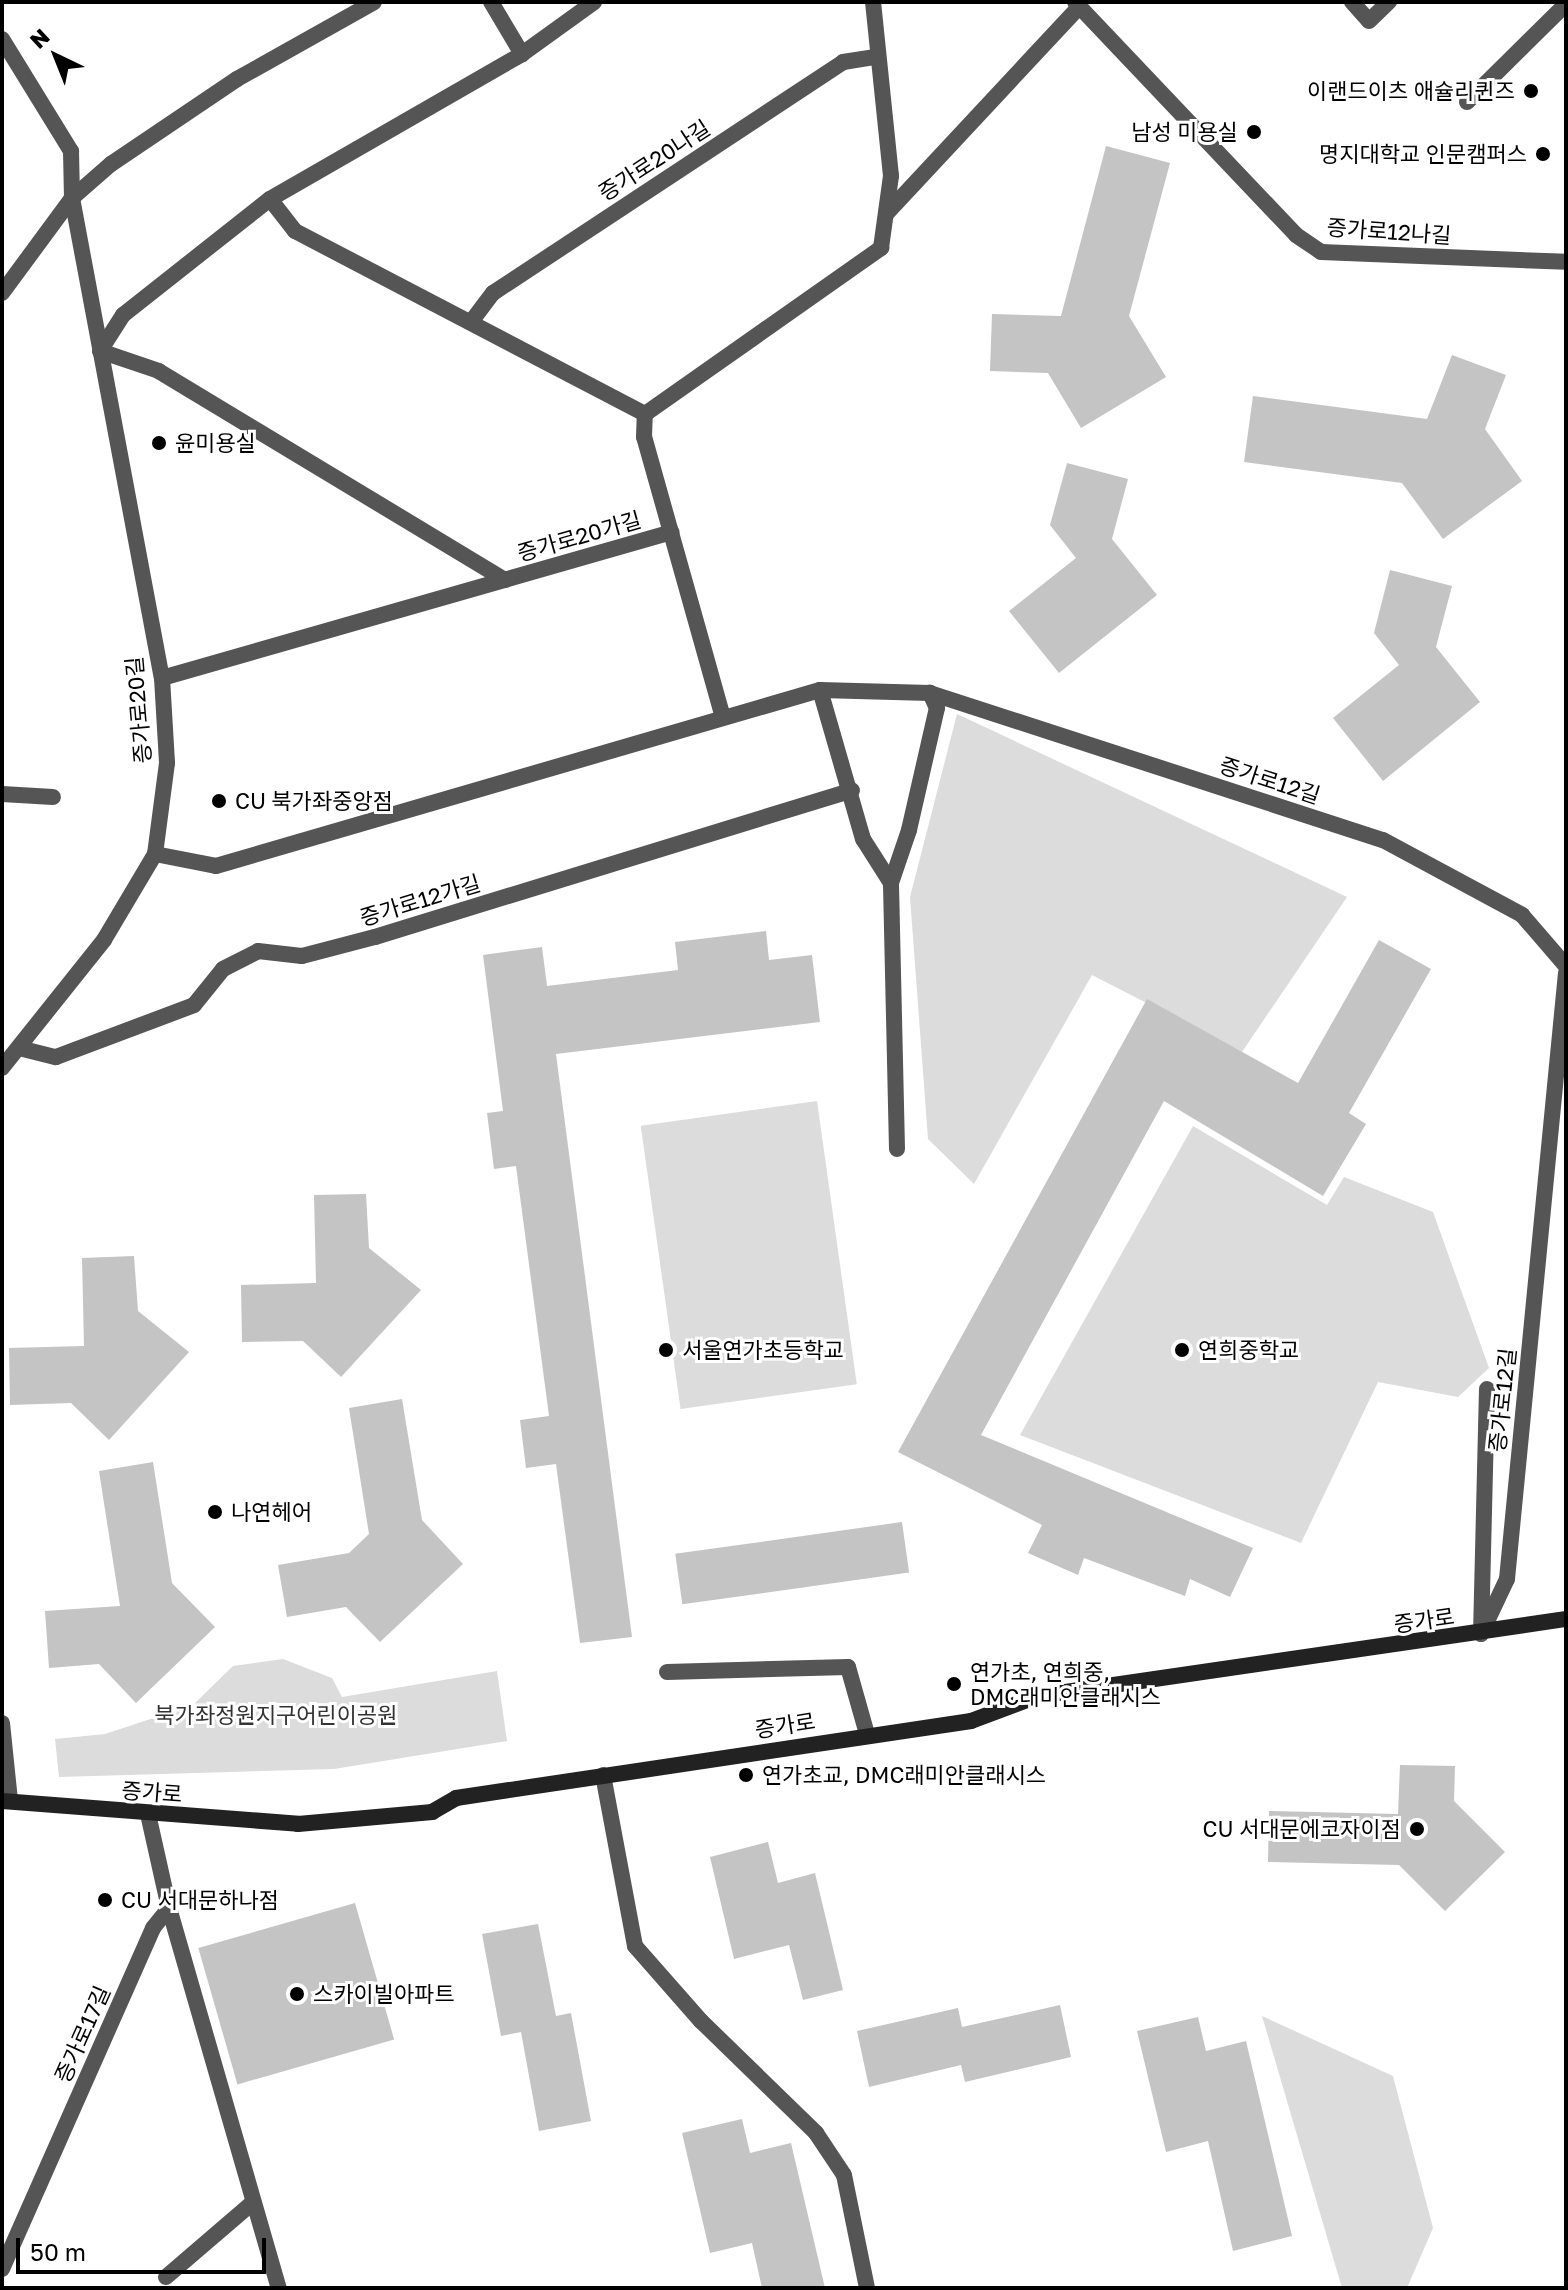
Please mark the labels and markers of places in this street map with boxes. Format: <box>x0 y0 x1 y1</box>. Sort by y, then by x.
place label: 이랜드이츠 애슐리퀸즈 <box>1307 78 1515 104</box>
marker: 이랜드이츠 애슐리퀸즈 <box>1522 82 1540 100</box>
place label: 남성 미용실 <box>1131 119 1238 145</box>
marker: 남성 미용실 <box>1245 123 1263 141</box>
place label: 명지대학교 인문캠퍼스 <box>1319 141 1527 167</box>
marker: 명지대학교 인문캠퍼스 <box>1534 145 1552 163</box>
place label: 윤미용실 <box>175 430 256 456</box>
marker: 윤미용실 <box>150 434 168 452</box>
place label: CU 북가좌중앙점 <box>235 788 393 814</box>
marker: CU 북가좌중앙점 <box>210 792 228 810</box>
place label: 서울연가초등학교 <box>682 1337 844 1363</box>
place label: 연희중학교 <box>1198 1337 1299 1363</box>
marker: 서울연가초등학교 <box>657 1341 675 1359</box>
marker: 연희중학교 <box>1173 1341 1191 1359</box>
place label: 나연헤어 <box>231 1499 312 1525</box>
marker: 나연헤어 <box>206 1503 224 1521</box>
place label: 연가초, 연희중, DMC래미안클래시스 <box>970 1658 1161 1710</box>
marker: 연가초, 연희중, DMC래미안클래시스 <box>945 1675 963 1693</box>
place label: 연가초교, DMC래미안클래시스 <box>762 1762 1046 1788</box>
marker: 연가초교, DMC래미안클래시스 <box>737 1766 755 1784</box>
place label: CU 서대문에코자이점 <box>1203 1816 1401 1842</box>
marker: CU 서대문에코자이점 <box>1408 1820 1426 1838</box>
place label: CU 서대문하나점 <box>121 1887 279 1913</box>
marker: CU 서대문하나점 <box>96 1891 114 1909</box>
place label: 스카이빌아파트 <box>313 1981 455 2007</box>
marker: 스카이빌아파트 <box>288 1985 306 2003</box>

